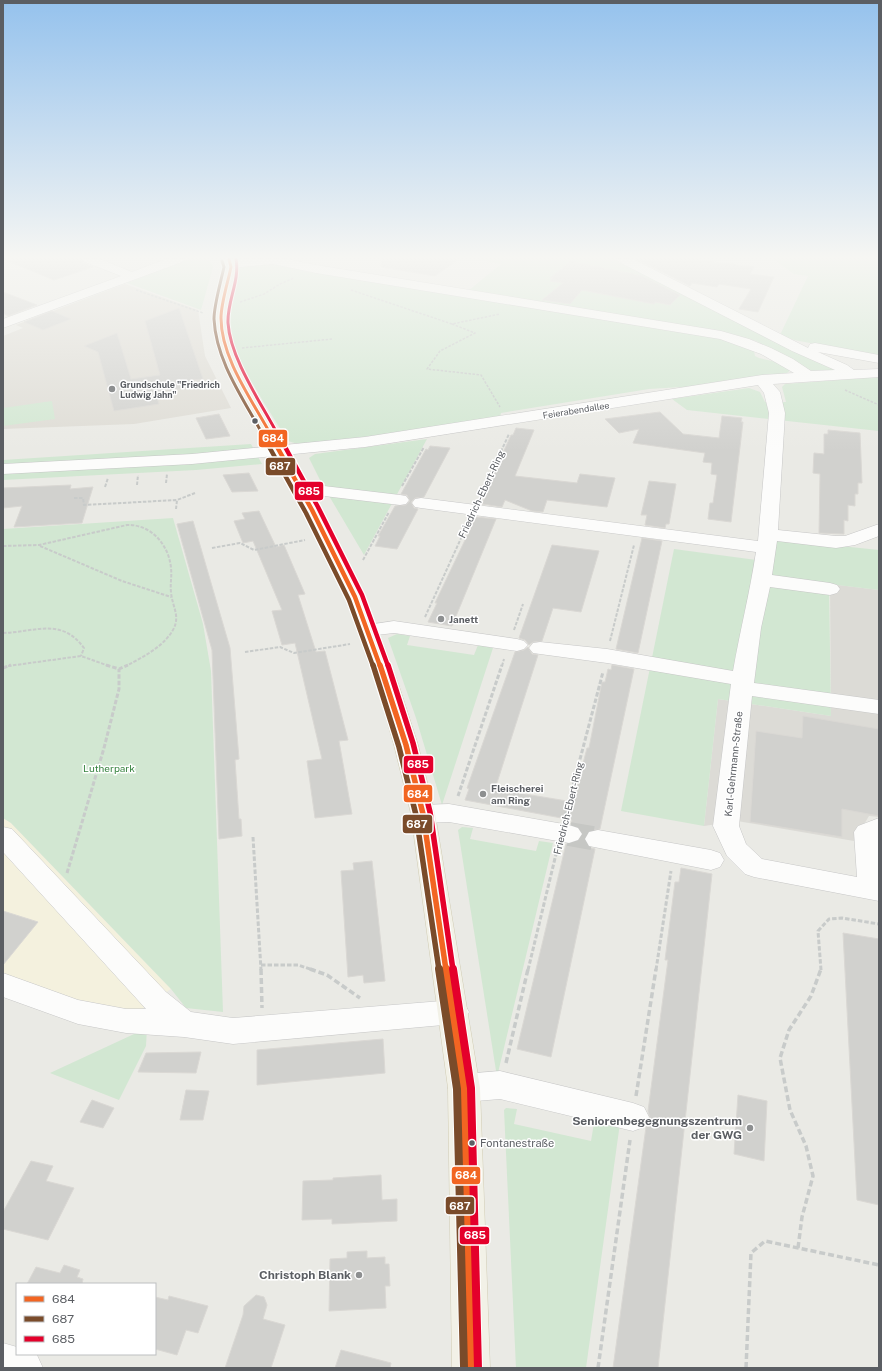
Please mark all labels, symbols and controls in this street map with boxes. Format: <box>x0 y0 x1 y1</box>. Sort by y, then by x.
place label: Grundschule "Friedrich Ludwig Jahn" <box>120 379 220 400</box>
marker: Grundschule "Friedrich Ludwig Jahn" <box>107 384 117 394</box>
street label: Feierabendallee <box>542 399 610 421</box>
unlabelled marker <box>250 416 260 426</box>
line badge: 684 <box>258 429 288 448</box>
text: 684 <box>262 432 284 444</box>
street label: Friedrich-Ebert-Ring <box>455 448 507 540</box>
line badge: 687 <box>265 457 296 476</box>
text: 687 <box>269 460 291 472</box>
line badge: 685 <box>294 481 324 501</box>
text: 685 <box>298 485 320 497</box>
place label: Janett <box>449 613 478 625</box>
marker: Janett <box>436 614 446 624</box>
street label: Karl-Gehrmann-Straße <box>721 710 745 817</box>
line badge: 685 <box>403 755 434 774</box>
text: 685 <box>407 758 429 770</box>
street label: Friedrich-Ebert-Ring <box>551 760 585 856</box>
park label: Lutherpark <box>83 762 135 774</box>
place label: Fleischerei am Ring <box>491 782 544 806</box>
line badge: 684 <box>403 784 433 803</box>
text: 684 <box>407 788 429 800</box>
marker: Fleischerei am Ring <box>478 789 488 799</box>
line badge: 687 <box>402 814 433 834</box>
text: 687 <box>406 818 428 830</box>
place label: Seniorenbegegnungszentrum der GWG <box>572 1114 742 1142</box>
marker: Seniorenbegegnungszentrum der GWG <box>745 1123 755 1133</box>
place label: Fontanestraße <box>480 1137 554 1149</box>
marker: Fontanestraße <box>467 1138 477 1148</box>
line badge: 684 <box>451 1166 481 1185</box>
text: 684 <box>455 1169 477 1181</box>
line badge: 687 <box>445 1196 475 1215</box>
text: 687 <box>449 1200 471 1212</box>
line badge: 685 <box>459 1226 490 1245</box>
text: 685 <box>464 1229 486 1241</box>
place label: Christoph Blank <box>259 1268 351 1282</box>
marker: Christoph Blank <box>354 1270 364 1280</box>
legend <box>16 1283 156 1355</box>
text: 684 <box>52 1292 75 1306</box>
text: 687 <box>52 1312 74 1326</box>
text: 685 <box>52 1332 75 1346</box>

